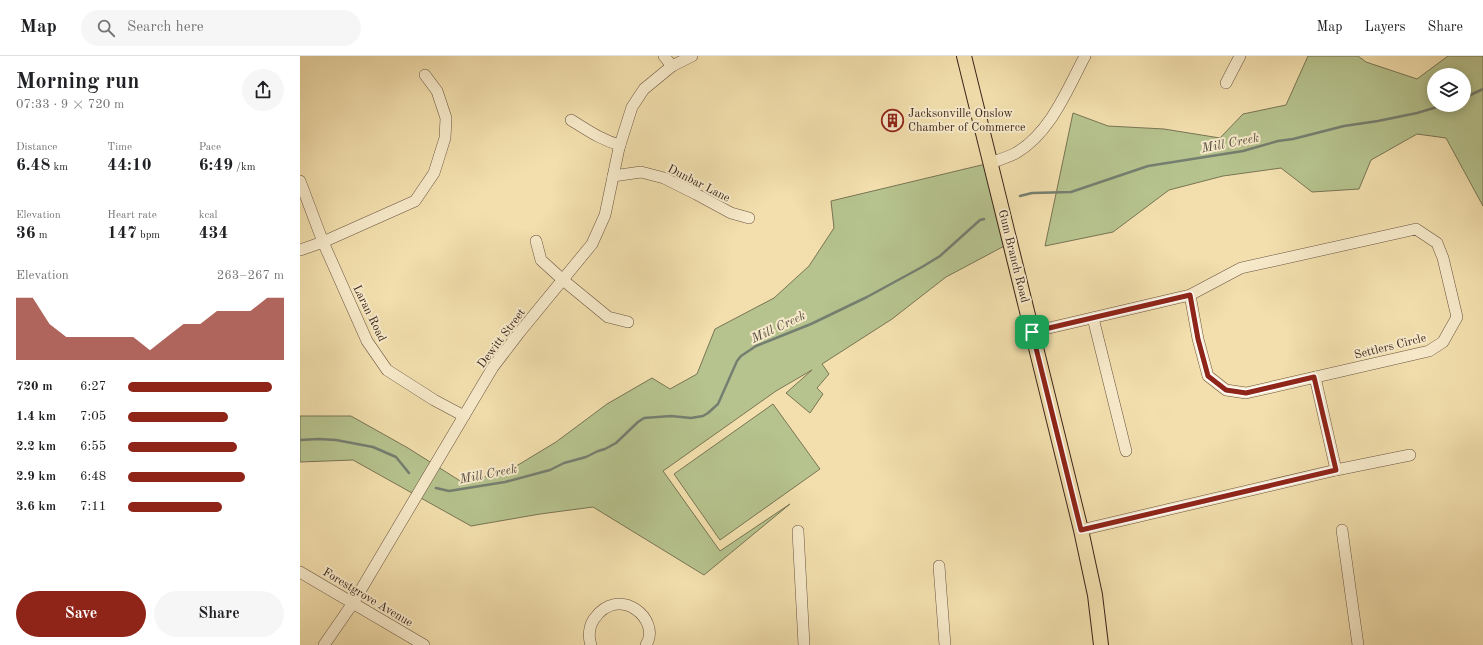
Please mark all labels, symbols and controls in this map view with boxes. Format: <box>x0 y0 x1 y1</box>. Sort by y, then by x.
search box <box>81 10 361 46</box>
icon: search <box>95 17 117 39</box>
text: Map <box>20 18 57 37</box>
text: Search here <box>127 20 204 35</box>
text: Map <box>1317 20 1343 34</box>
text: Layers <box>1365 20 1406 34</box>
text: Share <box>1428 20 1463 34</box>
map controls <box>1427 68 1471 112</box>
button: layers <box>1427 68 1471 112</box>
button: share <box>242 69 284 111</box>
text: Morning run <box>16 71 139 93</box>
text: 07:33 · 9 × 720 m <box>16 98 124 111</box>
building icon: Jacksonville Onslow Chamber of Commerce <box>879 107 905 133</box>
place label: Jacksonville Onslow Chamber of Commerce <box>908 108 1026 134</box>
water label: Mill Creek <box>1199 132 1260 156</box>
text: Distance <box>16 142 57 153</box>
text: Time <box>107 142 132 153</box>
text: Pace <box>199 142 221 153</box>
text: 6.48 <box>16 157 50 174</box>
text: 44:10 <box>107 157 152 174</box>
text: 6:49 <box>199 157 233 174</box>
text: km <box>50 162 68 173</box>
text: /km <box>233 162 255 173</box>
street label: Dunbar Lane <box>665 163 732 205</box>
street label: Gum Branch Road <box>996 209 1030 304</box>
text: Elevation <box>16 210 61 221</box>
text: Heart rate <box>107 210 157 221</box>
text: kcal <box>199 210 218 221</box>
text: 36 <box>16 225 36 242</box>
text: 147 <box>107 225 137 242</box>
text: 434 <box>199 225 228 242</box>
text: m <box>36 230 48 241</box>
text: bpm <box>137 230 160 241</box>
text: Elevation <box>16 269 69 282</box>
text: 263–267 m <box>217 269 284 282</box>
street label: Laran Road <box>350 283 388 344</box>
street label: Dewitt Street <box>476 307 528 371</box>
water label: Mill Creek <box>748 309 808 346</box>
pin <box>1015 315 1049 349</box>
icon: arrive <box>1021 321 1043 343</box>
street label: Settlers Circle <box>1353 332 1428 362</box>
text: 720 m <box>16 380 53 393</box>
text: 6:27 <box>80 380 106 393</box>
text: 1.4 km <box>16 410 56 423</box>
text: 7:05 <box>80 410 106 423</box>
text: 2.2 km <box>16 440 56 453</box>
text: 6:55 <box>80 440 106 453</box>
water label: Mill Creek <box>457 463 518 487</box>
text: 2.9 km <box>16 470 56 483</box>
text: 6:48 <box>80 470 106 483</box>
text: 3.6 km <box>16 500 56 513</box>
text: 7:11 <box>80 500 106 513</box>
street label: Forestgrove Avenue <box>320 566 415 630</box>
button: Save <box>16 591 146 637</box>
button: Share <box>154 591 284 637</box>

